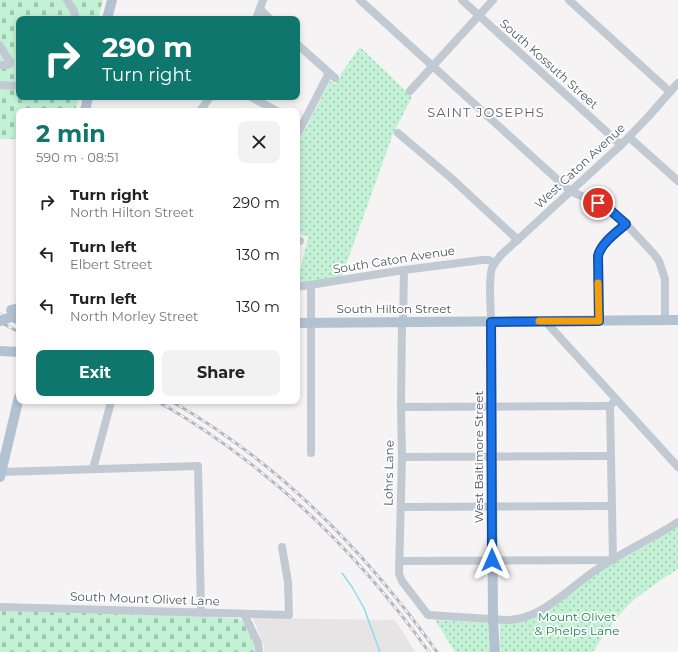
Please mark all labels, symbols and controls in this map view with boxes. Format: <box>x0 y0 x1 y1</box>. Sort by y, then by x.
street label: South Kossuth Street <box>497 16 602 112</box>
text: 290 m <box>102 30 193 64</box>
icon: right <box>36 32 88 84</box>
text: Turn right <box>102 64 192 86</box>
district label: SAINT JOSEPHS <box>427 104 545 120</box>
text: 2 min <box>36 119 106 148</box>
street label: West Caton Avenue <box>531 120 628 211</box>
button: close <box>238 121 280 163</box>
text: 590 m · 08:51 <box>36 149 119 165</box>
text: Turn right <box>70 185 149 204</box>
pin <box>581 186 615 220</box>
icon: right <box>36 191 58 213</box>
icon: arrive <box>587 192 609 214</box>
text: 290 m <box>233 193 280 212</box>
text: North Hilton Street <box>70 204 194 220</box>
text: Turn left <box>70 237 137 256</box>
street label: South Caton Avenue <box>332 242 456 277</box>
icon: left <box>36 243 58 265</box>
text: 130 m <box>236 245 280 264</box>
text: Elbert Street <box>70 256 152 272</box>
text: Turn left <box>70 289 137 308</box>
icon: left <box>36 295 58 317</box>
text: 130 m <box>236 297 280 316</box>
street label: South Hilton Street <box>337 301 452 316</box>
text: North Morley Street <box>70 308 198 324</box>
button: Exit <box>36 350 154 396</box>
button: Share <box>162 350 280 396</box>
street label: West Baltimore Street <box>471 391 486 523</box>
street label: Lohrs Lane <box>380 440 397 506</box>
position arrow <box>471 539 513 581</box>
street label: South Mount Olivet Lane <box>70 588 220 609</box>
park label: Mount Olivet & Phelps Lane <box>534 609 620 638</box>

